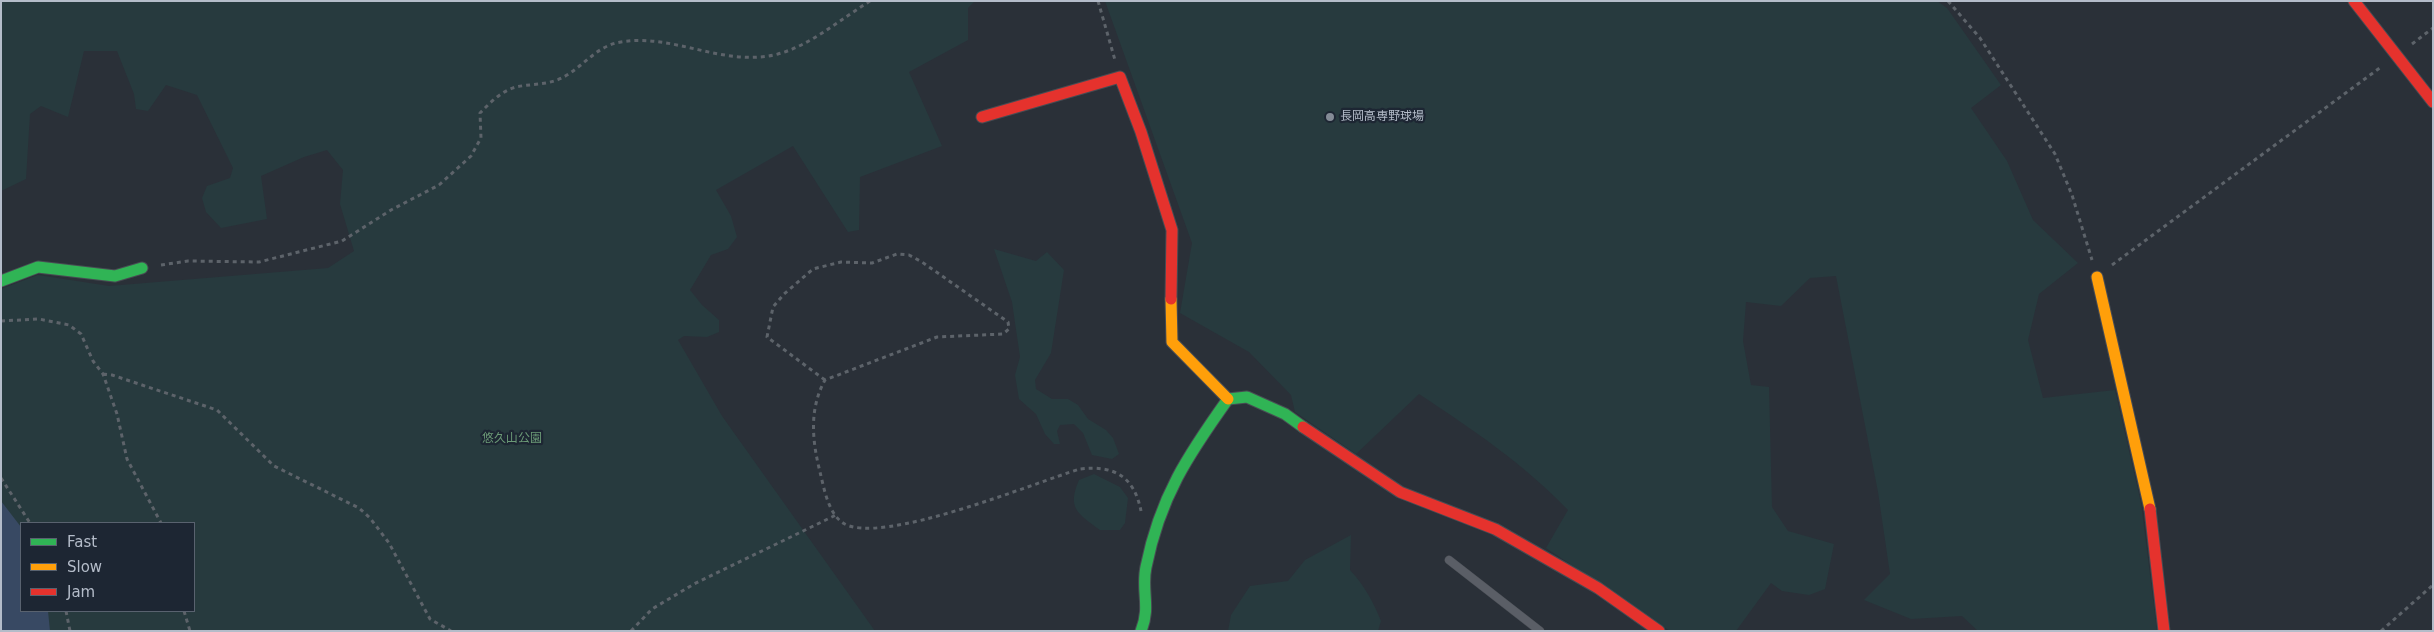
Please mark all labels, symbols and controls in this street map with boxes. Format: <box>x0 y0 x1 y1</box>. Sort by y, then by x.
place label: 長岡高専野球場 <box>1340 110 1424 124</box>
marker: 長岡高専野球場 <box>1324 111 1336 123</box>
park label: 悠久山公園 <box>482 432 542 446</box>
legend <box>20 522 195 612</box>
text: Fast <box>67 533 97 551</box>
text: Slow <box>67 558 102 576</box>
text: Jam <box>67 583 95 601</box>

